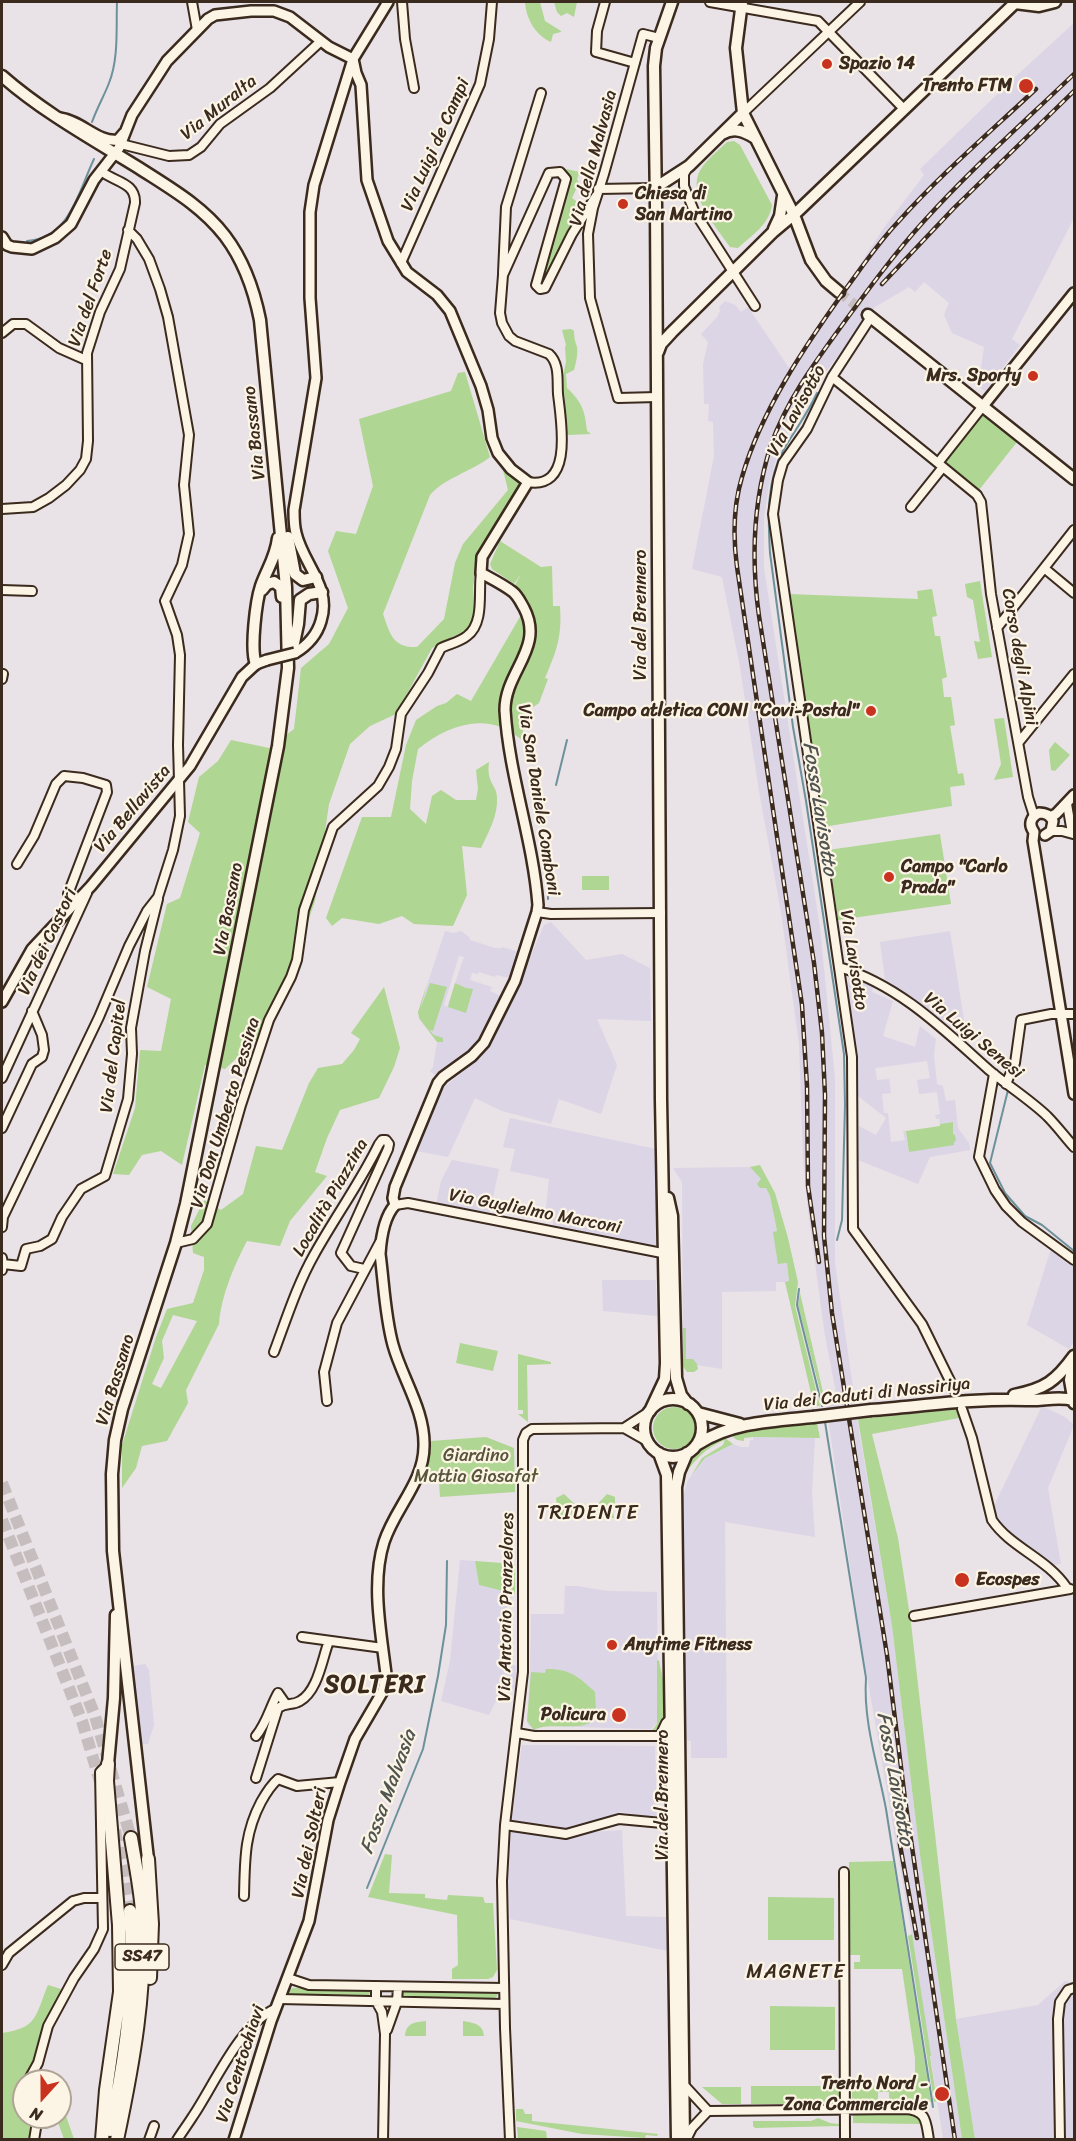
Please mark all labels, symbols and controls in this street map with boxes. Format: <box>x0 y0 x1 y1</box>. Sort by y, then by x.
place label: Spazio 14 <box>839 53 915 75</box>
marker: Spazio 14 <box>820 57 834 71</box>
street label: Via Muralta <box>177 71 261 145</box>
street label: Via Luigi de Campi <box>397 75 475 215</box>
place label: Trento FTM <box>922 75 1012 97</box>
marker: Trento FTM <box>1017 77 1035 95</box>
street label: Via della Malvasia <box>565 88 623 228</box>
place label: Chiesa di San Martino <box>635 183 732 226</box>
marker: Chiesa di San Martino <box>616 197 630 211</box>
street label: Via del Forte <box>64 247 118 349</box>
street label: Via Lavisotto <box>763 361 831 461</box>
place label: Mrs. Sporty <box>927 365 1021 387</box>
marker: Mrs. Sporty <box>1026 369 1040 383</box>
street label: Via Bassano <box>239 385 271 481</box>
street label: Via del Brennero <box>630 550 652 680</box>
street label: Corso degli Alpini <box>996 587 1042 727</box>
place label: Campo atletica CONI "Covi-Postal" <box>584 700 859 722</box>
street label: Via San Daniele Comboni <box>512 703 564 897</box>
marker: Campo atletica CONI "Covi-Postal" <box>864 704 878 718</box>
water label: Fossa Lavisotto <box>797 741 841 877</box>
street label: Via Bellavista <box>90 761 176 857</box>
place label: Campo "Carlo Prada" <box>901 856 1008 898</box>
street label: Via Bassano <box>209 861 249 957</box>
marker: Campo "Carlo Prada" <box>882 870 896 884</box>
street label: Via dei Castori <box>14 885 82 999</box>
street label: Via Lavisotto <box>834 908 872 1012</box>
street label: Via Luigi Senesi <box>919 988 1027 1084</box>
street label: Via del Capitel <box>96 998 132 1114</box>
street label: Via Don Umberto Pessina <box>187 1015 265 1211</box>
street label: Località Piazzina <box>289 1135 373 1261</box>
street label: Via Guglielmo Marconi <box>447 1185 623 1239</box>
street label: Via Bassano <box>92 1332 140 1428</box>
street label: Via dei Caduti di Nassiriya <box>763 1373 971 1417</box>
park label: Giardino Mattia Giosafat <box>414 1445 538 1488</box>
district label: TRIDENTE <box>537 1502 639 1526</box>
street label: Via Antonio Pranzelores <box>495 1512 519 1702</box>
place label: Ecospes <box>976 1569 1039 1591</box>
marker: Ecospes <box>953 1571 971 1589</box>
place label: Anytime Fitness <box>624 1634 752 1656</box>
marker: Anytime Fitness <box>605 1638 619 1652</box>
district label: SOLTERI <box>325 1672 425 1700</box>
place label: Policura <box>541 1704 606 1726</box>
marker: Policura <box>610 1706 628 1724</box>
water label: Fossa Lavisotto <box>870 1711 918 1847</box>
water label: Fossa Malvasia <box>356 1727 422 1857</box>
street label: Via del Brennero <box>652 1730 674 1860</box>
street label: Via dei Solteri <box>288 1786 332 1900</box>
road number: SS47 <box>115 1944 169 1970</box>
district label: MAGNETE <box>746 1961 846 1985</box>
street label: Via Centochiavi <box>212 2002 270 2126</box>
north arrow <box>12 2069 72 2129</box>
place label: Trento Nord - Zona Commerciale <box>784 2073 928 2116</box>
marker: Trento Nord - Zona Commerciale <box>933 2085 951 2103</box>
text: N <box>26 2099 46 2130</box>

